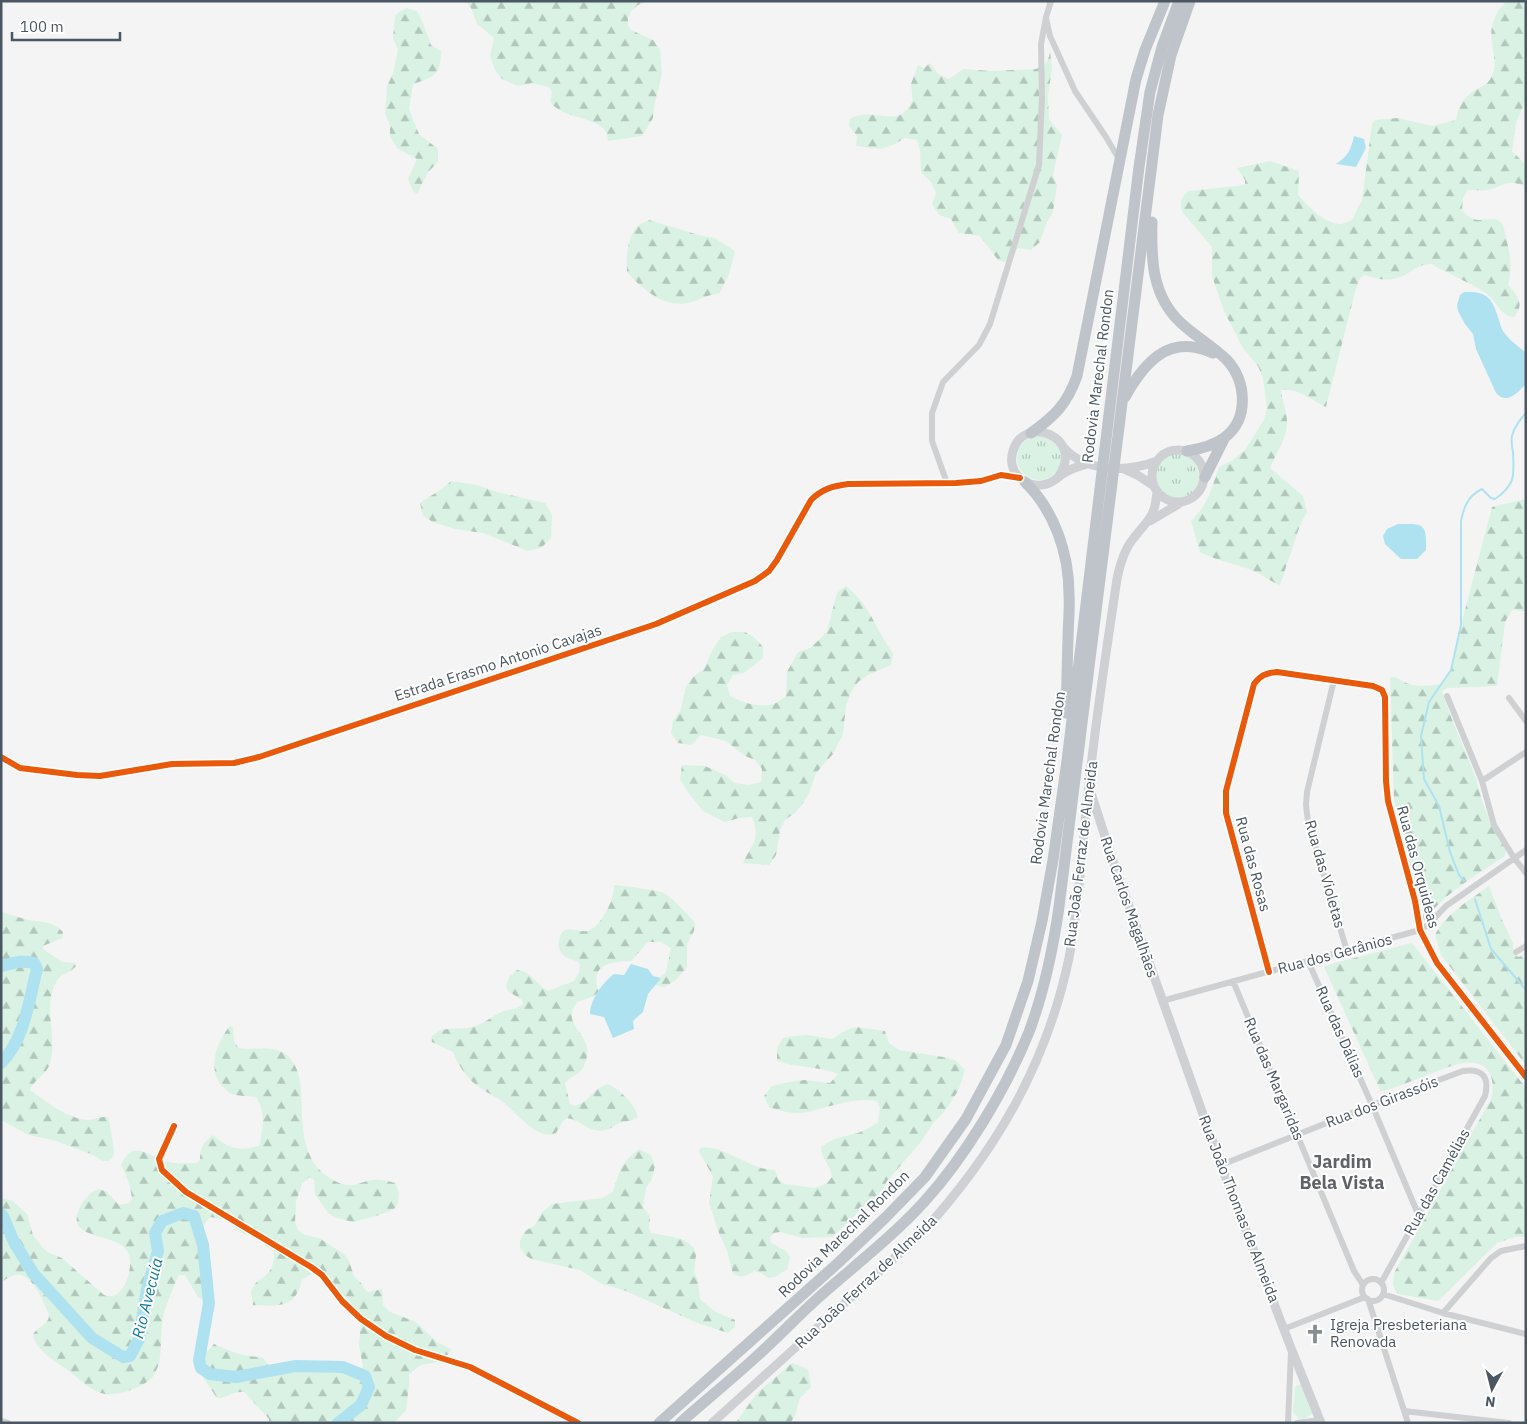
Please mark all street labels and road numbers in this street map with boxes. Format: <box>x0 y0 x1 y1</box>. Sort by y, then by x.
street label: Rodovia Marechal Rondon <box>1077 288 1118 464</box>
street label: Estrada Erasmo Antonio Cavajas <box>392 620 604 705</box>
street label: Rodovia Marechal Rondon <box>1026 690 1069 866</box>
street label: Rua João Ferraz de Almeida <box>1060 760 1101 948</box>
street label: Rua das Orquideas <box>1393 803 1444 930</box>
street label: Rua das Rosas <box>1232 814 1275 913</box>
street label: Rua das Violetas <box>1301 818 1350 930</box>
street label: Rua Carlos Magalhães <box>1096 834 1163 980</box>
street label: Rua dos Gerânios <box>1276 929 1394 978</box>
street label: Rua das Dálias <box>1312 983 1369 1081</box>
street label: Rua das Margaridas <box>1240 1014 1309 1143</box>
street label: Rua dos Girassóis <box>1323 1071 1441 1132</box>
street label: Rua João Thomas de Almeida <box>1195 1112 1284 1305</box>
street label: Rua das Camélias <box>1399 1125 1474 1238</box>
street label: Rodovia Marechal Rondon <box>774 1166 913 1301</box>
street label: Rua João Ferraz de Almeida <box>791 1211 941 1352</box>

